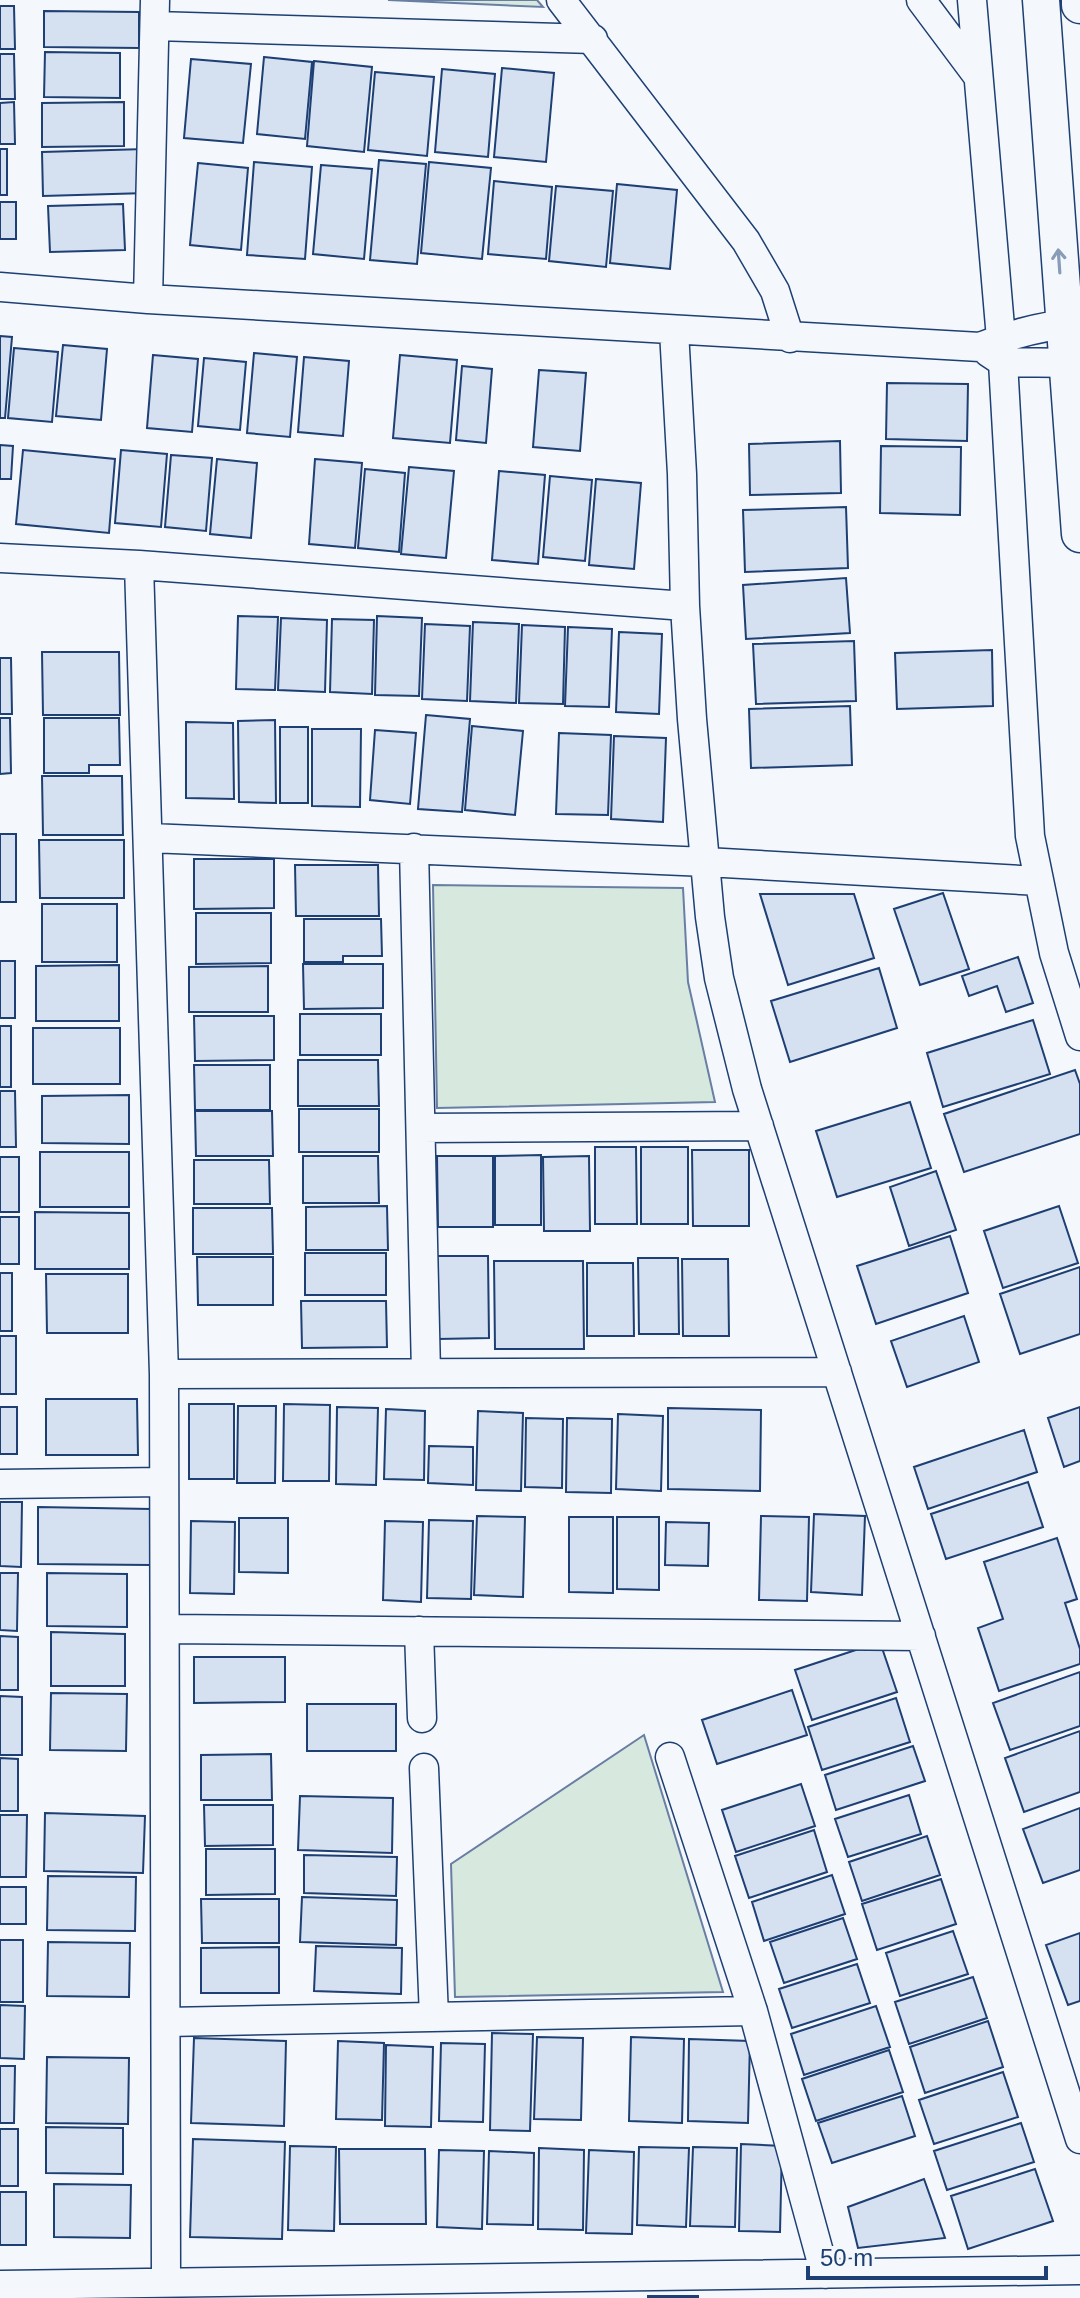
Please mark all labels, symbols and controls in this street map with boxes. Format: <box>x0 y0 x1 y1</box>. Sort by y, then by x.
one-way arrow <box>1051 248 1066 275</box>
scale bar <box>808 2230 1046 2280</box>
text: 50 m <box>820 2244 873 2271</box>

